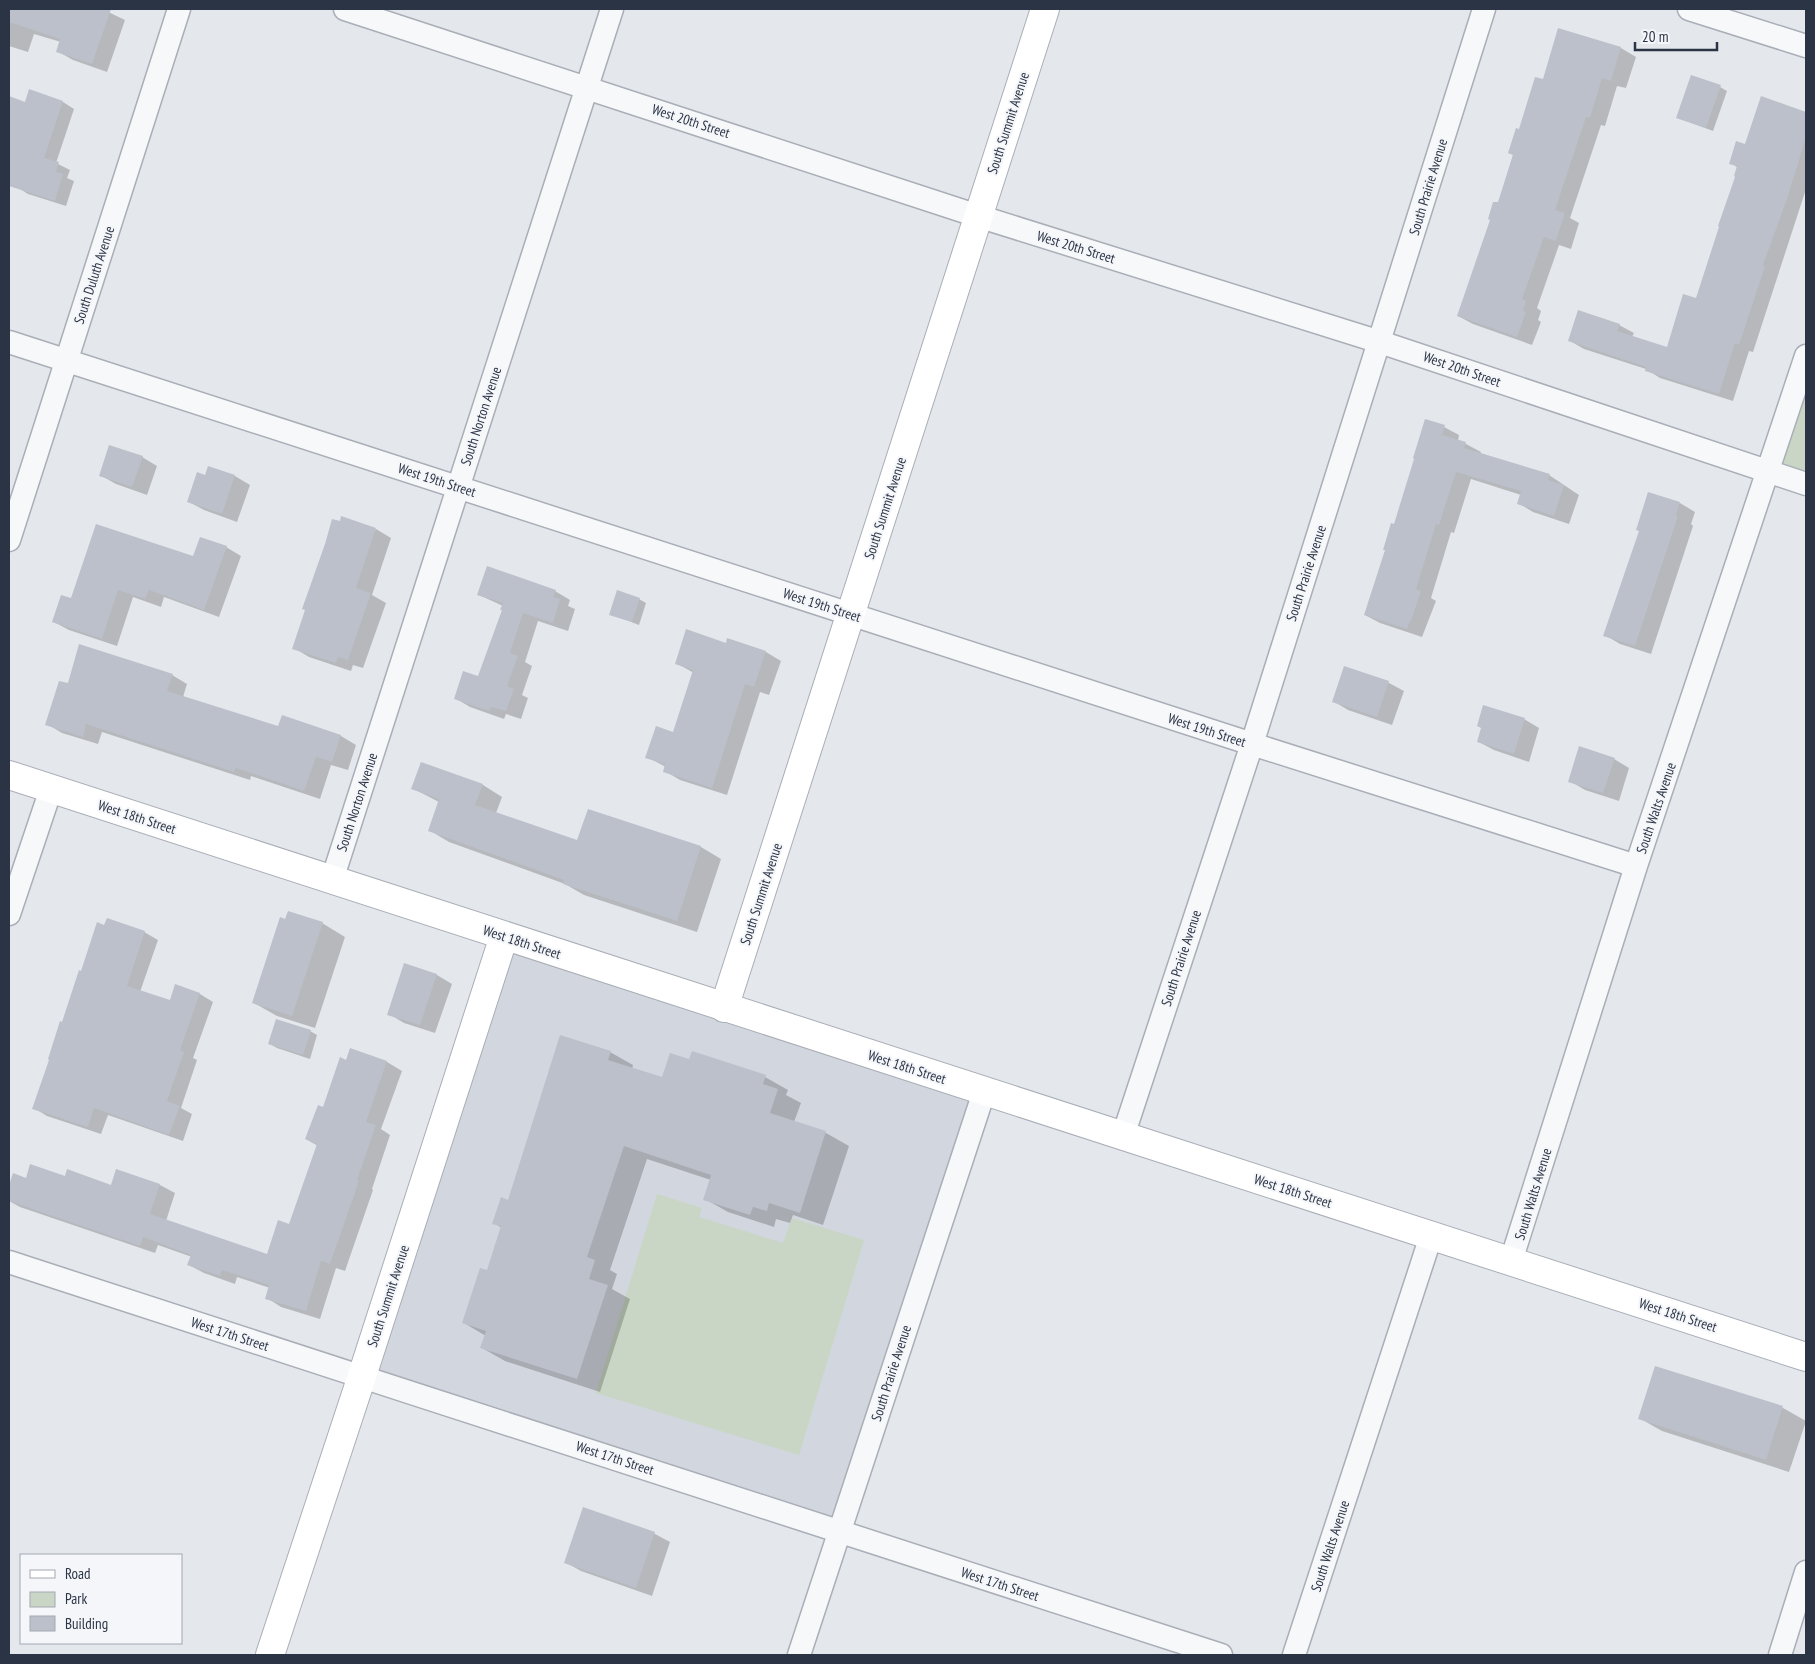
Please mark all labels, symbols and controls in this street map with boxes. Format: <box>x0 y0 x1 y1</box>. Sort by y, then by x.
scale bar <box>1635 20 1718 52</box>
text: 20 m <box>1642 27 1668 46</box>
street label: South Summit Avenue <box>983 69 1033 176</box>
street label: West 20th Street <box>650 100 732 142</box>
street label: South Prairie Avenue <box>1405 136 1451 238</box>
street label: South Duluth Avenue <box>70 224 118 326</box>
street label: West 20th Street <box>1035 227 1117 267</box>
street label: West 20th Street <box>1421 347 1503 391</box>
street label: South Norton Avenue <box>457 364 506 468</box>
street label: South Summit Avenue <box>860 454 910 561</box>
street label: West 19th Street <box>396 459 478 501</box>
street label: South Prairie Avenue <box>1282 522 1330 623</box>
street label: West 19th Street <box>781 584 863 626</box>
street label: West 19th Street <box>1166 709 1248 751</box>
street label: South Norton Avenue <box>333 750 382 854</box>
street label: South Walts Avenue <box>1632 760 1680 856</box>
street label: West 18th Street <box>96 796 178 838</box>
street label: South Summit Avenue <box>736 840 786 947</box>
street label: South Prairie Avenue <box>1157 907 1205 1008</box>
street label: West 18th Street <box>481 921 563 963</box>
street label: West 18th Street <box>866 1046 948 1088</box>
street label: South Walts Avenue <box>1510 1146 1556 1242</box>
street label: West 18th Street <box>1252 1170 1334 1212</box>
street label: South Summit Avenue <box>363 1242 413 1349</box>
street label: West 18th Street <box>1637 1294 1719 1336</box>
street label: West 17th Street <box>189 1313 271 1355</box>
street label: South Prairie Avenue <box>867 1322 915 1423</box>
street label: West 17th Street <box>574 1437 656 1479</box>
street label: South Walts Avenue <box>1307 1498 1353 1594</box>
legend <box>20 1554 182 1644</box>
street label: West 17th Street <box>959 1563 1041 1605</box>
text: Road <box>65 1564 91 1583</box>
text: Park <box>65 1589 87 1608</box>
text: Building <box>65 1614 108 1633</box>

